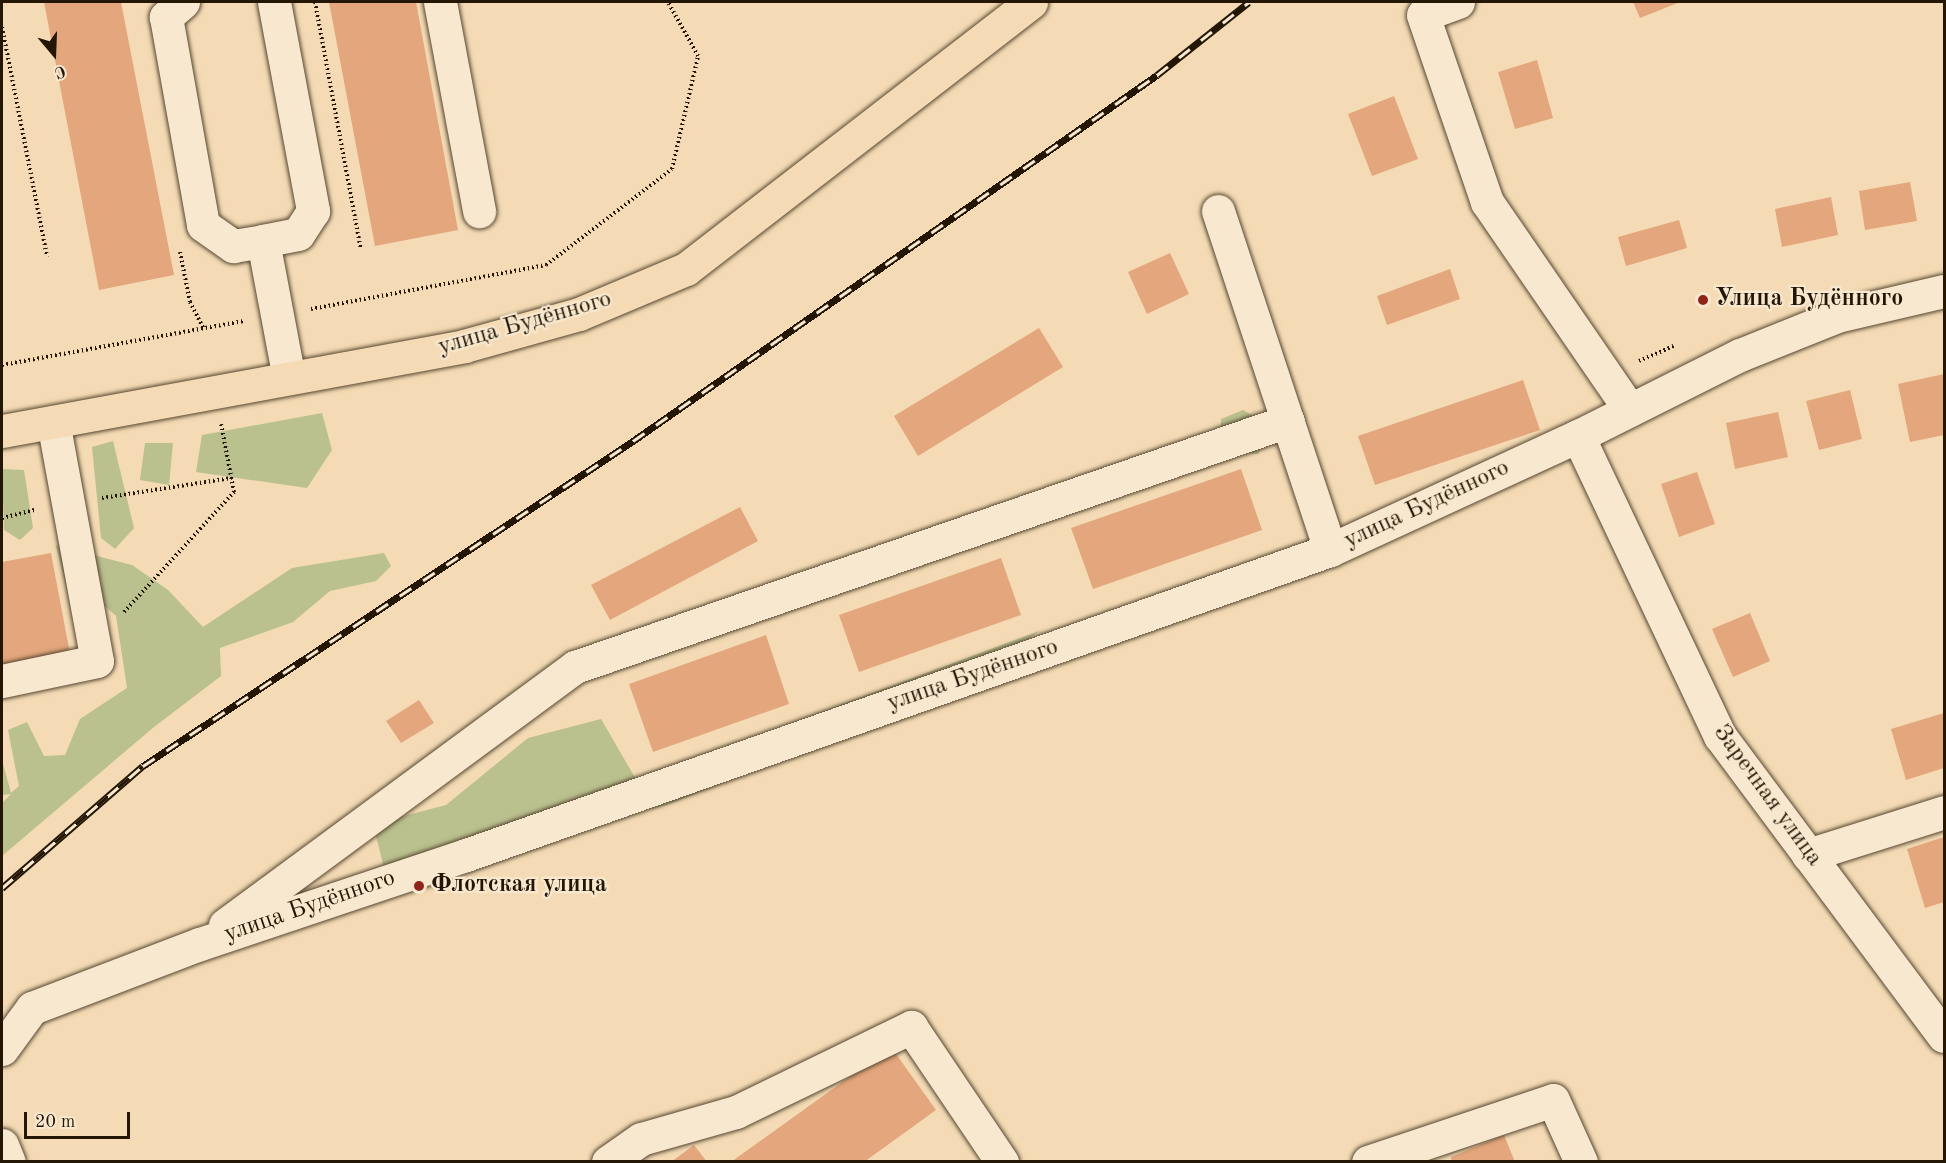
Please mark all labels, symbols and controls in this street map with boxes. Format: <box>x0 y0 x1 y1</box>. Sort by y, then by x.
north arrow <box>24 24 84 84</box>
text: С <box>52 62 67 80</box>
street label: улица Будённого <box>435 286 615 362</box>
place label: Улица Будённого <box>1715 286 1903 314</box>
marker: Улица Будённого <box>1696 293 1710 307</box>
street label: улица Будённого <box>1340 454 1514 556</box>
street label: улица Будённого <box>884 633 1062 719</box>
street label: Заречная улица <box>1706 720 1828 872</box>
street label: улица Будённого <box>221 864 399 950</box>
place label: Флотская улица <box>431 872 607 900</box>
marker: Флотская улица <box>412 879 426 893</box>
scale bar <box>27 1100 134 1138</box>
text: 20 m <box>35 1113 75 1131</box>

